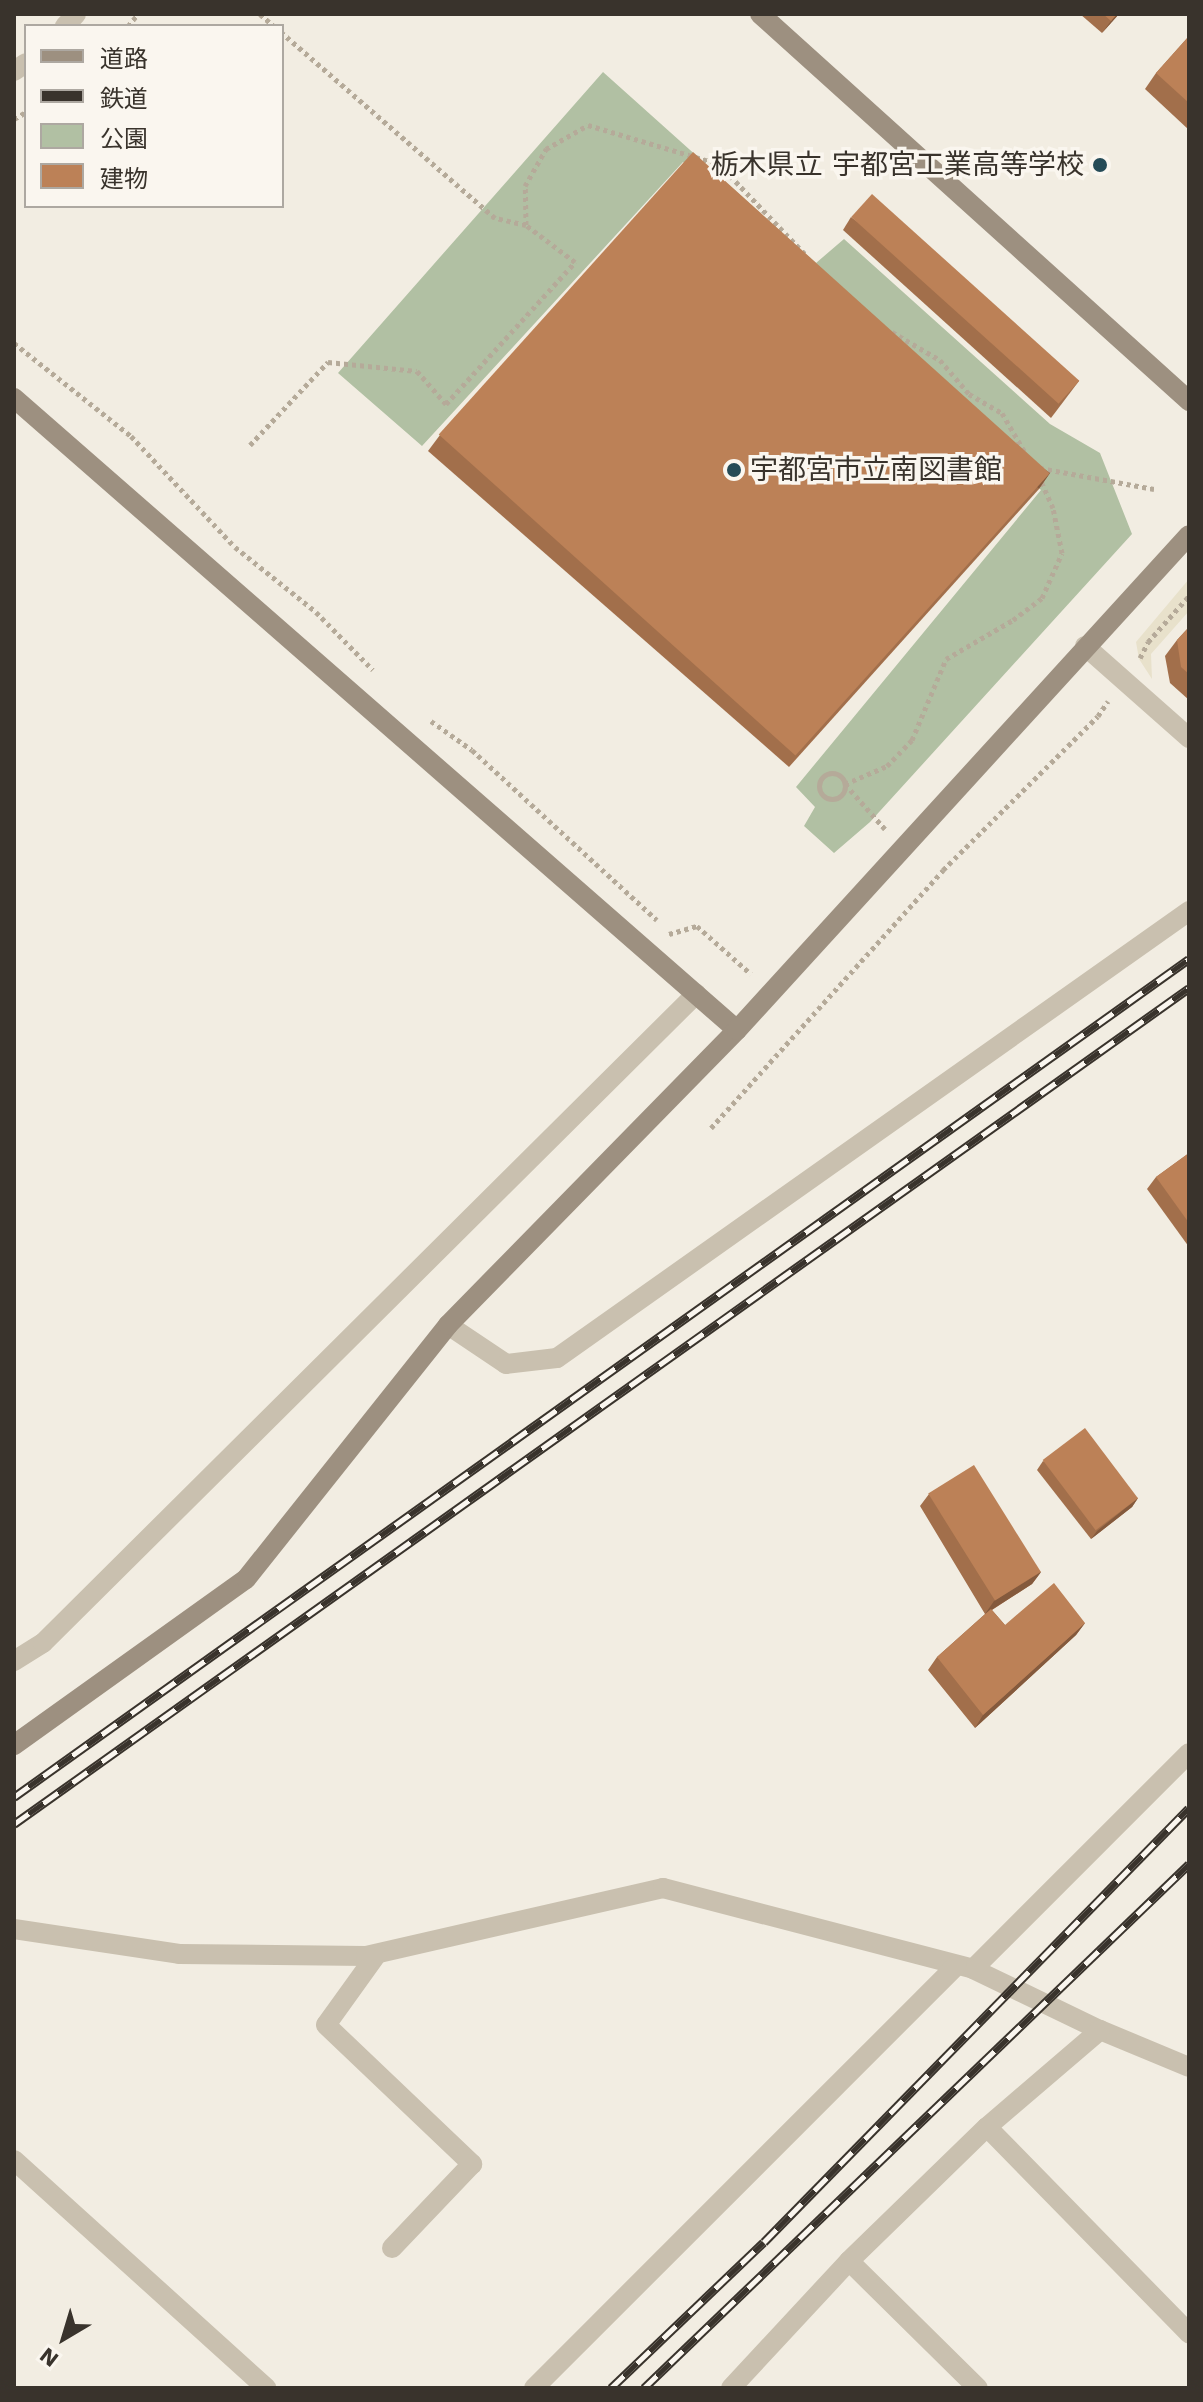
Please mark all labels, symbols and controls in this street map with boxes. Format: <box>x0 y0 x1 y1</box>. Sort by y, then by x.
legend <box>24 24 284 208</box>
text: 道路 <box>100 45 148 73</box>
text: 鉄道 <box>100 85 148 113</box>
text: 公園 <box>100 125 148 153</box>
place label: 栃木県立 宇都宮工業高等学校 <box>710 148 1084 182</box>
marker: 栃木県立 宇都宮工業高等学校 <box>1091 156 1109 174</box>
text: 建物 <box>100 165 148 193</box>
place label: 宇都宮市立南図書館 <box>750 453 1002 487</box>
marker: 宇都宮市立南図書館 <box>725 461 743 479</box>
north arrow <box>24 2298 104 2378</box>
text: N <box>35 2342 63 2372</box>

